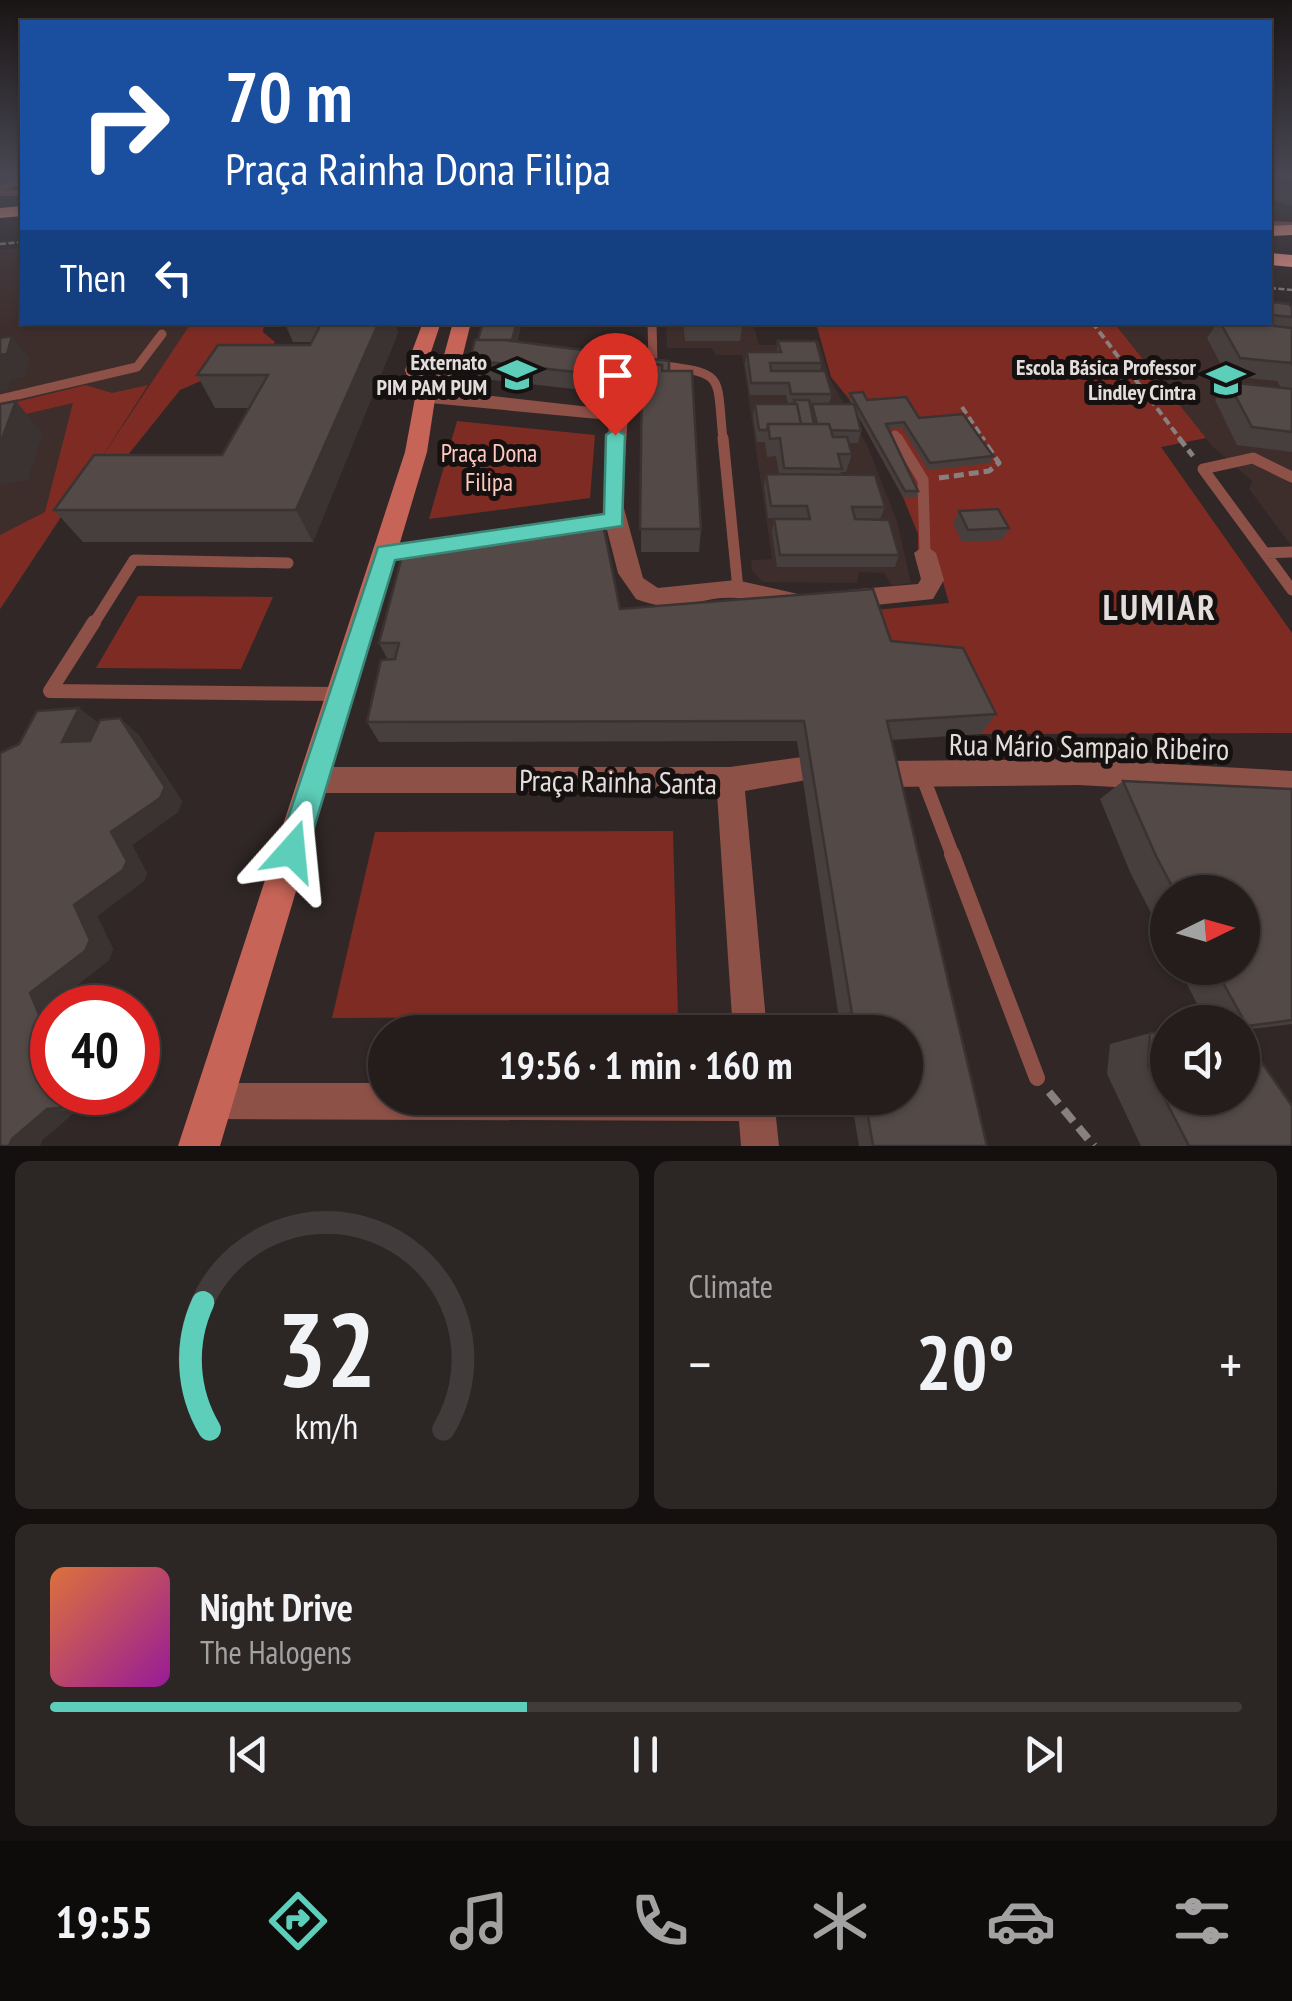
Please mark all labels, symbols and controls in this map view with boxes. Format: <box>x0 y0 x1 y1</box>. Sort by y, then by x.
text: 70 m <box>225 51 353 141</box>
icon: right <box>60 60 190 190</box>
text: Praça Rainha Dona Filipa <box>225 139 611 197</box>
icon: left <box>146 250 201 305</box>
text: Then <box>60 253 126 302</box>
pin <box>573 333 658 436</box>
place label: Externato PIM PAM PUM <box>377 348 487 401</box>
icon: arrive <box>588 348 643 403</box>
place label: Escola Básica Professor Lindley Cintra <box>1016 353 1197 406</box>
school or university icon: Externato PIM PAM PUM <box>496 354 538 396</box>
school or university icon: Escola Básica Professor Lindley Cintra <box>1205 359 1247 401</box>
park label: Praça Dona Filipa <box>441 437 537 498</box>
district label: LUMIAR <box>1103 584 1217 630</box>
street label: Rua Mário Sampaio Ribeiro <box>949 724 1229 768</box>
street label: Praça Rainha Santa <box>519 760 717 802</box>
position arrow <box>240 799 344 903</box>
north arrow <box>1150 875 1260 985</box>
map controls <box>1150 875 1260 1115</box>
speed limit sign: 40 <box>30 985 160 1115</box>
button: sound <box>1150 1005 1260 1115</box>
text: 19:56 · 1 min · 160 m <box>499 1040 792 1089</box>
text: Climate <box>689 1265 773 1307</box>
text: 32 <box>277 1281 376 1416</box>
text: 20° <box>916 1314 1015 1411</box>
text: − <box>689 1328 711 1399</box>
text: + <box>1219 1328 1242 1399</box>
text: km/h <box>295 1403 358 1449</box>
text: Night Drive <box>200 1582 353 1631</box>
text: The Halogens <box>200 1631 352 1673</box>
icon: previous <box>221 1727 276 1782</box>
icon: pause <box>618 1727 673 1782</box>
icon: next <box>1016 1727 1071 1782</box>
icon: directions <box>263 1886 333 1956</box>
icon: music <box>444 1886 514 1956</box>
icon: phone <box>625 1886 695 1956</box>
icon: climate <box>805 1886 875 1956</box>
icon: car <box>986 1886 1056 1956</box>
icon: filters <box>1167 1886 1237 1956</box>
text: 19:55 <box>55 1892 153 1950</box>

